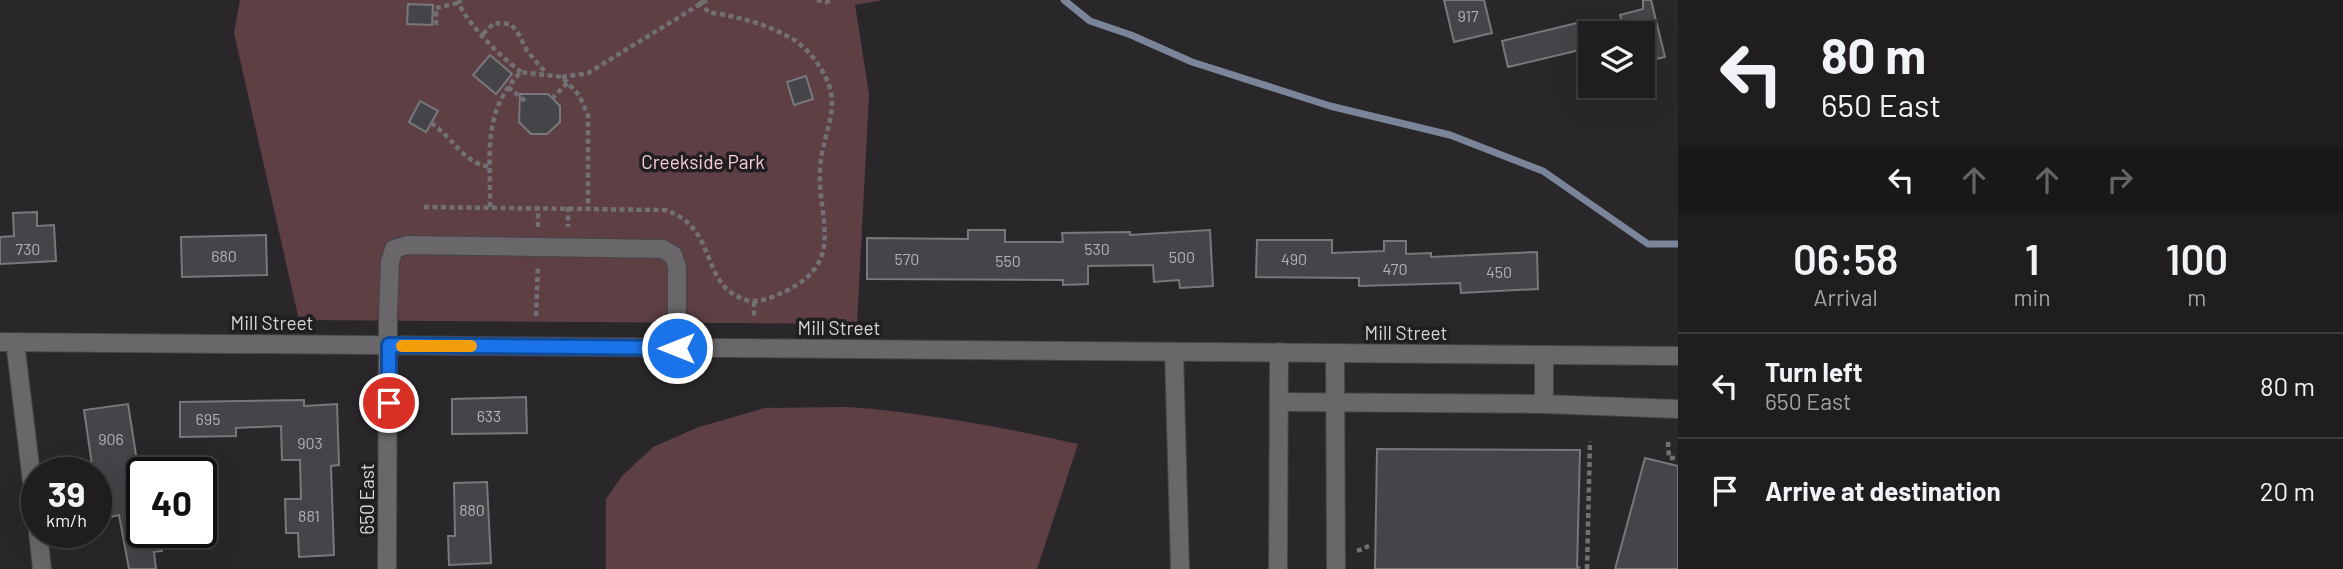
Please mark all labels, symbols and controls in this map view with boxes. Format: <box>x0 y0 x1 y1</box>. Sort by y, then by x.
house number: 917 <box>1457 6 1479 25</box>
map controls <box>1578 21 1655 98</box>
button: layers <box>1578 21 1655 98</box>
text: 80 m <box>1821 25 1926 84</box>
icon: left <box>1706 28 1797 119</box>
text: 650 East <box>1821 85 1941 123</box>
park label: Creekside Park <box>641 150 765 173</box>
icon: left <box>1882 161 1920 199</box>
icon: ahead <box>1955 161 1993 199</box>
icon: ahead <box>2028 161 2066 199</box>
icon: right <box>2101 161 2139 199</box>
text: 06:58 <box>1793 233 1899 283</box>
text: 1 <box>2025 233 2039 283</box>
text: 100 <box>2166 233 2228 283</box>
house number: 730 <box>16 239 40 258</box>
house number: 530 <box>1084 239 1110 258</box>
house number: 680 <box>211 246 237 265</box>
house number: 500 <box>1169 247 1195 266</box>
house number: 570 <box>895 249 919 268</box>
house number: 490 <box>1281 249 1307 268</box>
house number: 550 <box>995 251 1021 270</box>
house number: 470 <box>1383 259 1407 278</box>
house number: 450 <box>1486 262 1512 281</box>
text: Arrival <box>1814 283 1878 311</box>
text: min <box>2013 283 2051 311</box>
text: m <box>2187 283 2206 311</box>
street label: Mill Street <box>231 311 313 334</box>
position arrow <box>640 311 714 385</box>
street label: Mill Street <box>798 316 880 339</box>
street label: Mill Street <box>1365 321 1447 344</box>
text: Turn left <box>1765 356 1863 387</box>
icon: left <box>1706 367 1744 405</box>
text: 80 m <box>2260 370 2315 401</box>
pin <box>359 373 419 433</box>
icon: arrive <box>370 384 408 422</box>
text: 650 East <box>1765 387 1851 415</box>
house number: 633 <box>477 406 501 425</box>
house number: 695 <box>196 409 220 428</box>
house number: 906 <box>98 429 124 448</box>
house number: 903 <box>297 433 323 452</box>
speed limit sign: 40 <box>126 457 217 548</box>
street label: 650 East <box>355 463 378 535</box>
text: 39 <box>48 472 85 514</box>
icon: arrive <box>1706 472 1744 510</box>
text: Arrive at destination <box>1765 475 2001 506</box>
text: 20 m <box>2260 475 2315 506</box>
house number: 880 <box>459 500 485 519</box>
house number: 881 <box>298 506 320 525</box>
text: km/h <box>46 509 87 531</box>

